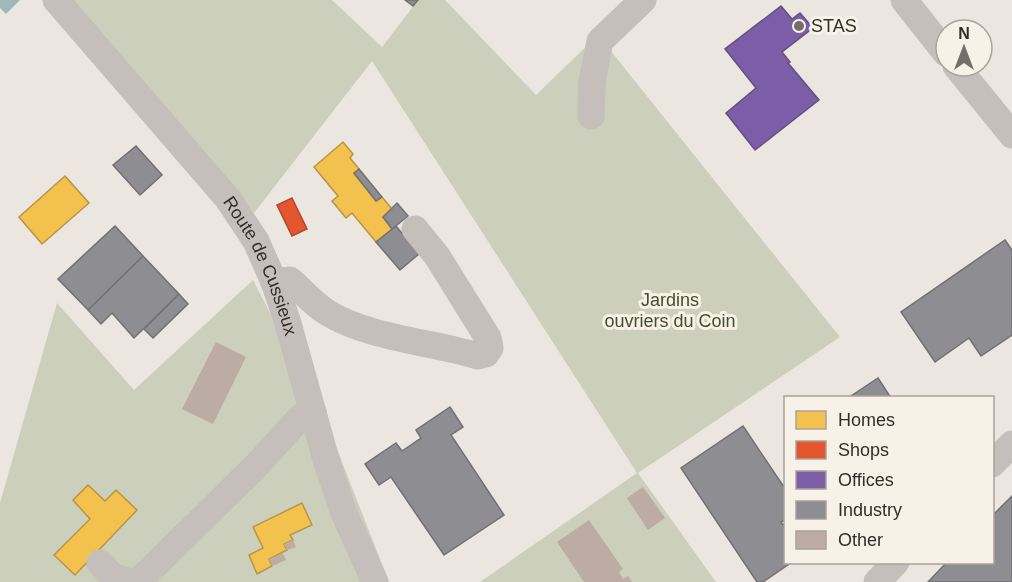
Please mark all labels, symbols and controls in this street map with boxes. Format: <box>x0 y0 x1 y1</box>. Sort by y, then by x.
place label: STAS <box>811 16 857 36</box>
north arrow <box>934 18 994 78</box>
marker: STAS <box>792 19 806 33</box>
text: N <box>958 25 970 42</box>
street label: Route de Cussieux <box>219 193 301 338</box>
park label: Jardins ouvriers du Coin <box>604 290 736 331</box>
legend <box>784 396 994 564</box>
text: Homes <box>838 410 895 430</box>
text: Shops <box>838 440 889 460</box>
text: Offices <box>838 470 894 490</box>
text: Industry <box>838 500 902 520</box>
text: Other <box>838 530 883 550</box>

